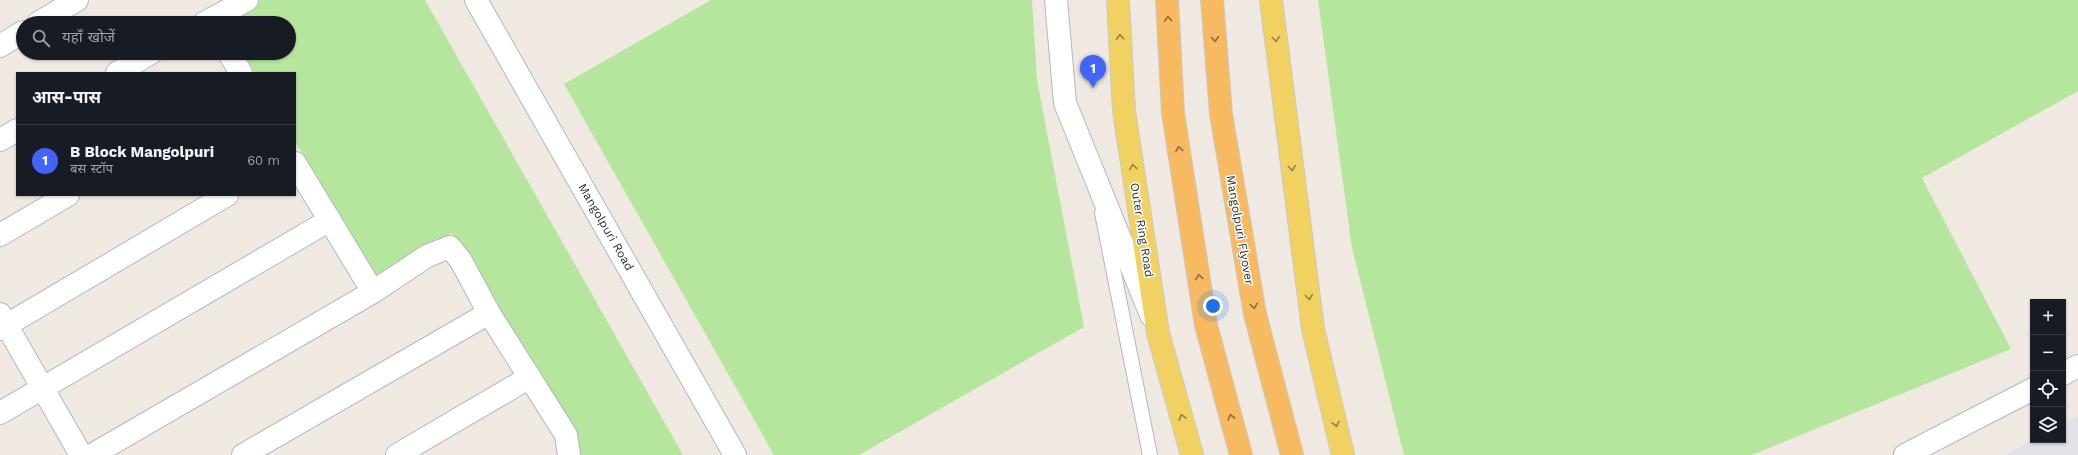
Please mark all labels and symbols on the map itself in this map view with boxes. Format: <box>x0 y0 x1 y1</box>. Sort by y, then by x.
one-way arrow <box>1164 16 1173 22</box>
one-way arrow <box>1116 34 1125 40</box>
one-way arrow <box>1211 36 1220 42</box>
one-way arrow <box>1271 36 1280 42</box>
pin: 1 <box>1080 55 1106 88</box>
one-way arrow <box>1175 145 1184 152</box>
one-way arrow <box>1129 163 1138 170</box>
one-way arrow <box>1288 165 1297 171</box>
street label: Mangolpuri Flyover <box>1223 174 1257 286</box>
street label: Mangolpuri Road <box>575 181 637 273</box>
street label: Outer Ring Road <box>1128 182 1156 278</box>
one-way arrow <box>1195 274 1204 280</box>
one-way arrow <box>1304 294 1313 300</box>
your location <box>1203 296 1223 316</box>
one-way arrow <box>1249 303 1257 309</box>
one-way arrow <box>1178 414 1186 421</box>
one-way arrow <box>1227 414 1235 421</box>
one-way arrow <box>1331 421 1339 427</box>

